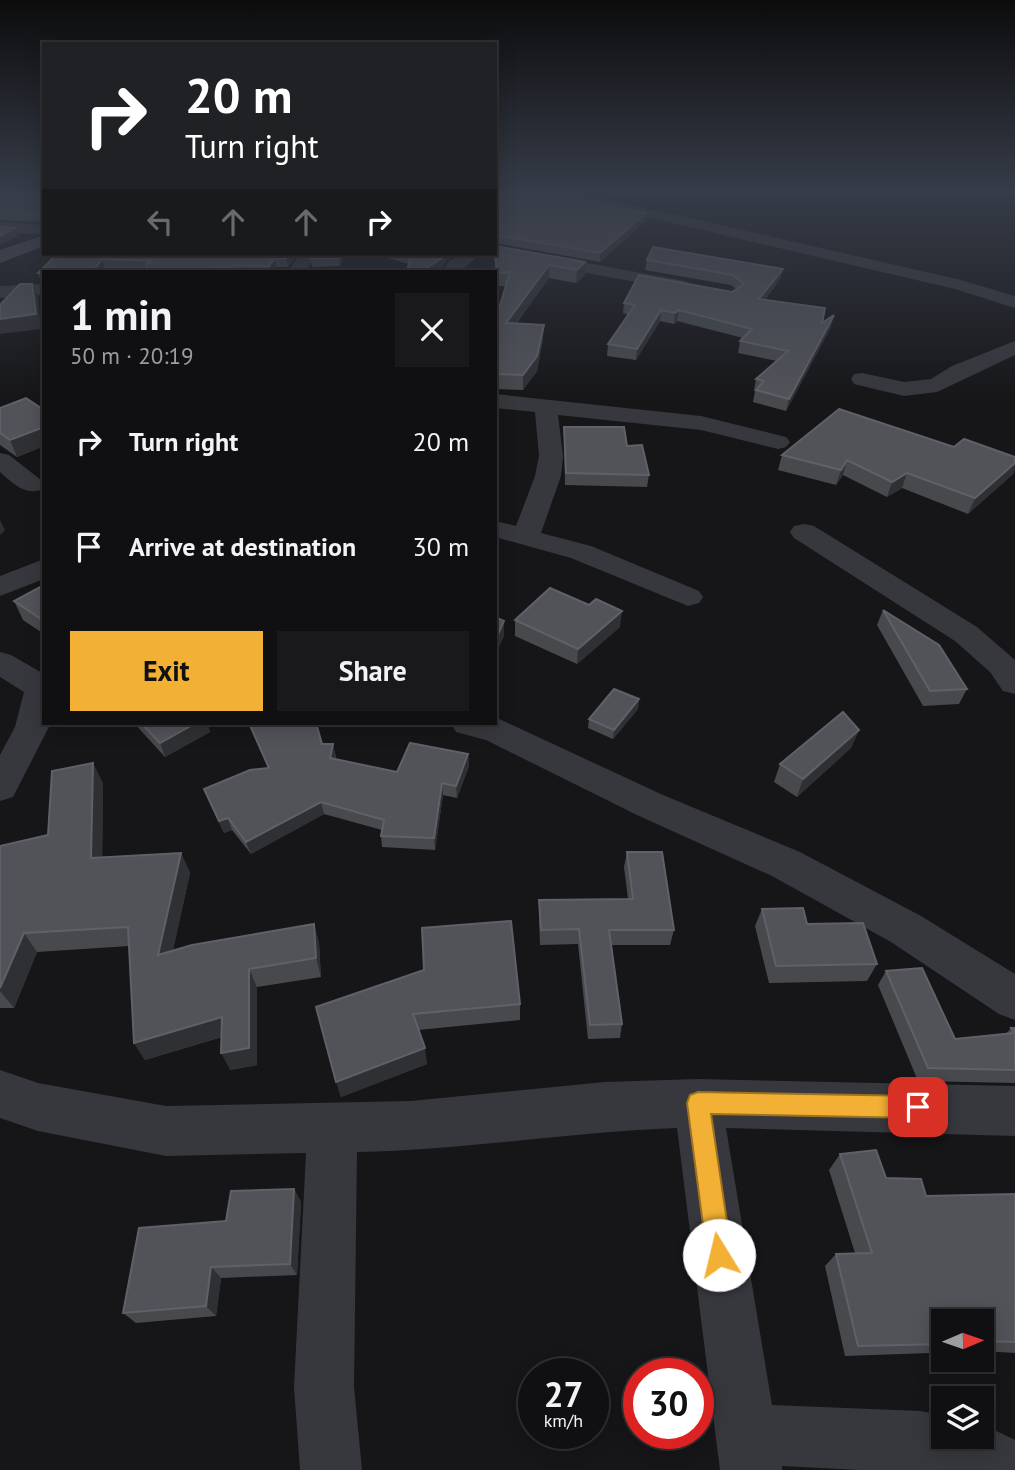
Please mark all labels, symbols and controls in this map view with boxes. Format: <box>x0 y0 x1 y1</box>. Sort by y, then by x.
text: 20 m <box>185 63 292 127</box>
icon: right <box>70 70 161 161</box>
text: Turn right <box>185 125 319 167</box>
icon: left <box>141 203 179 241</box>
icon: ahead <box>214 203 252 241</box>
icon: ahead <box>287 203 325 241</box>
icon: right <box>360 203 398 241</box>
text: 1 min <box>70 287 172 342</box>
button: close <box>395 293 469 367</box>
text: 50 m · 20:19 <box>70 341 194 370</box>
icon: right <box>70 423 108 461</box>
text: Turn right <box>129 425 238 458</box>
text: 20 m <box>413 425 469 458</box>
icon: arrive <box>70 528 108 566</box>
text: Arrive at destination <box>129 530 356 563</box>
text: 30 m <box>413 530 469 563</box>
button: Exit <box>70 631 263 711</box>
button: Share <box>277 631 469 711</box>
pin <box>888 1077 948 1137</box>
icon: arrive <box>899 1088 937 1126</box>
position arrow <box>682 1218 756 1292</box>
north arrow <box>931 1309 994 1372</box>
map controls <box>931 1309 994 1449</box>
speed limit sign: 30 <box>623 1358 714 1449</box>
text: 27 <box>544 1371 583 1417</box>
button: layers <box>931 1386 994 1449</box>
text: km/h <box>544 1409 583 1432</box>

